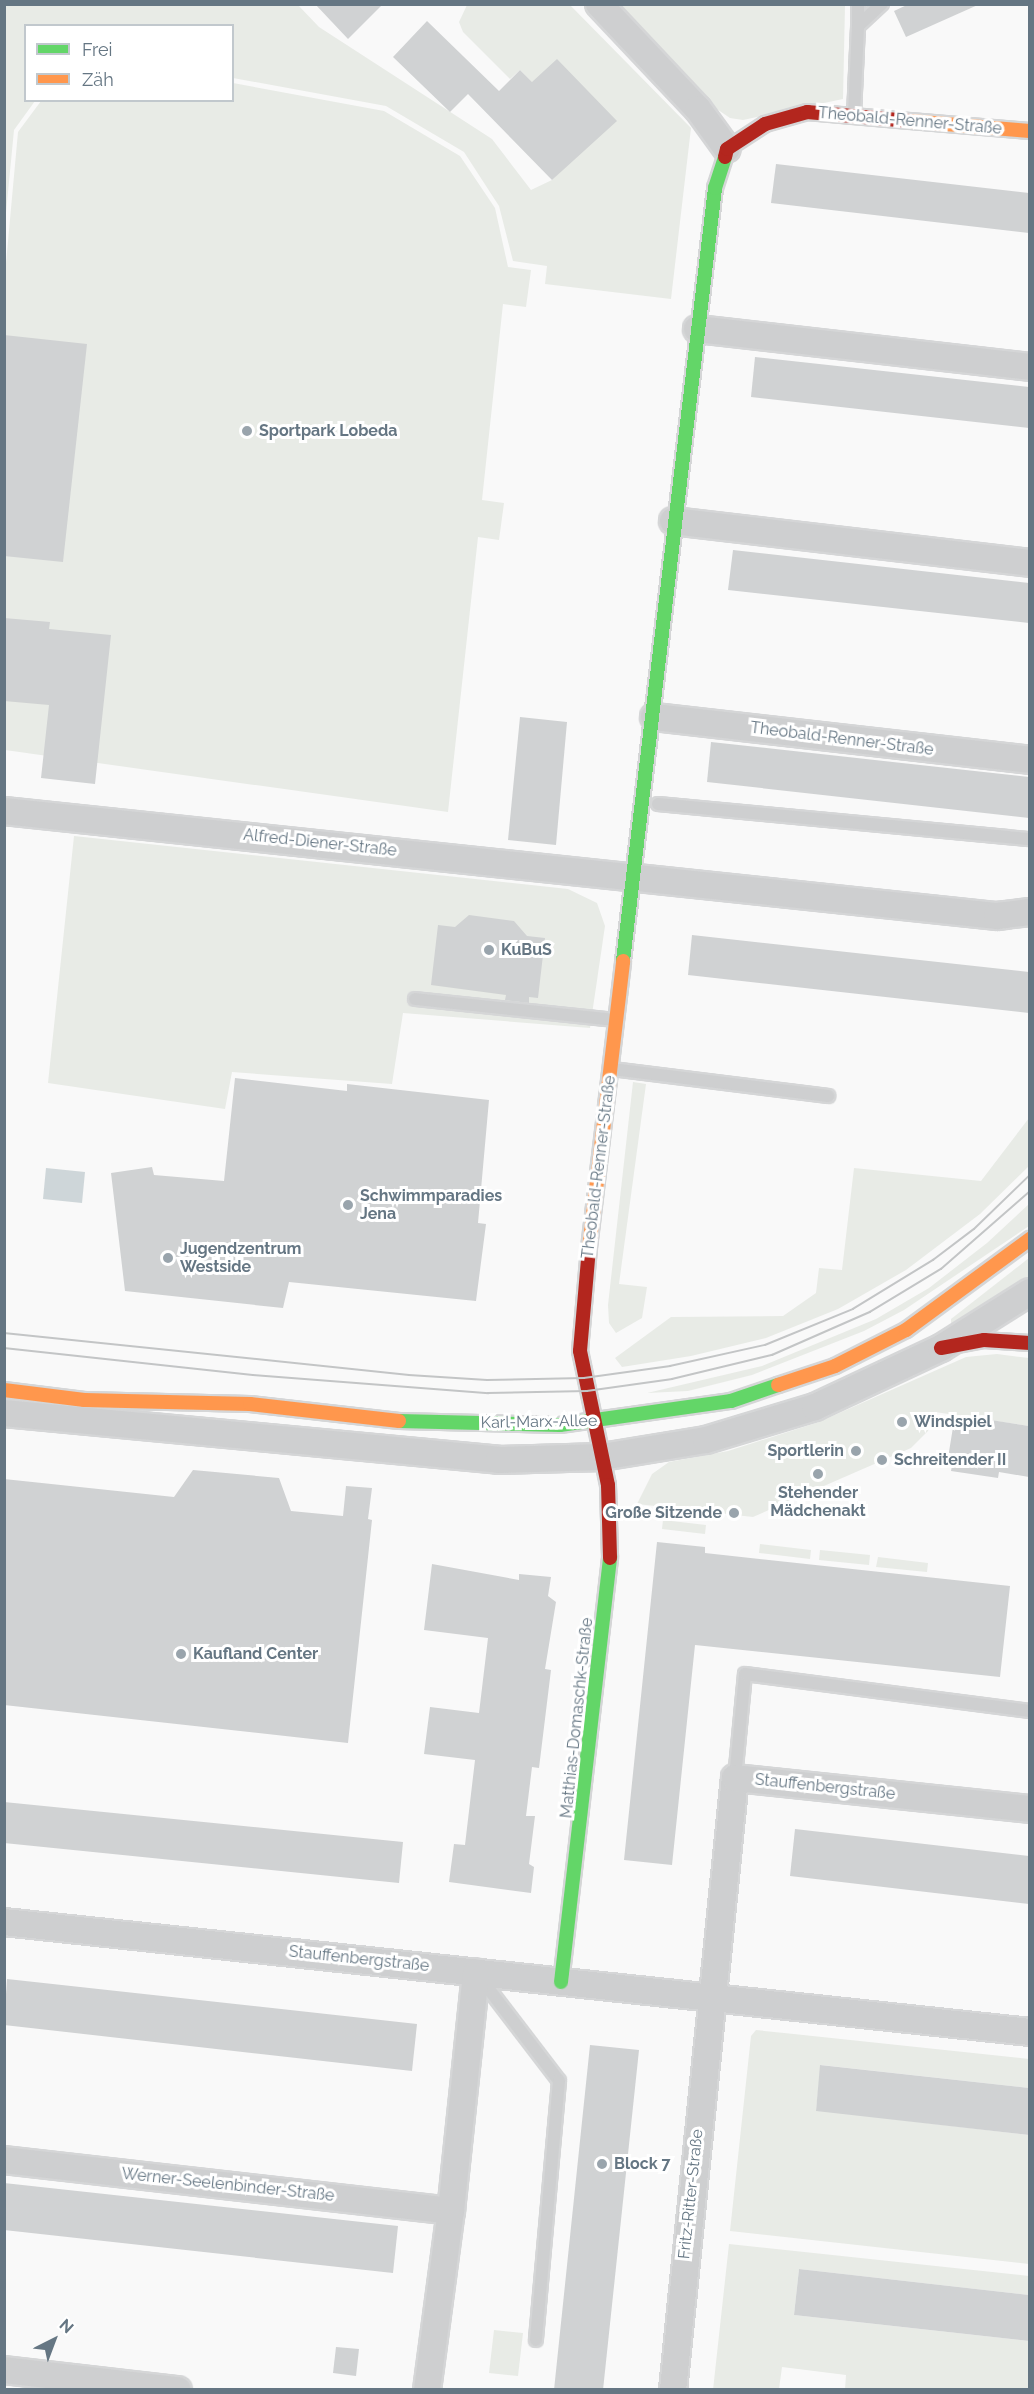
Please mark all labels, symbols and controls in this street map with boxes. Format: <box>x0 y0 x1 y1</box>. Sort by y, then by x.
legend <box>24 24 234 102</box>
text: Frei <box>82 39 112 60</box>
text: Zäh <box>82 69 114 90</box>
street label: Theobald-Renner-Straße <box>817 103 1003 139</box>
place label: Sportpark Lobeda <box>259 421 397 441</box>
marker: Sportpark Lobeda <box>240 424 254 438</box>
street label: Theobald-Renner-Straße <box>749 718 935 760</box>
street label: Alfred-Diener-Straße <box>242 825 398 861</box>
place label: KuBuS <box>501 940 552 960</box>
marker: KuBuS <box>482 943 496 957</box>
street label: Theobald-Renner-Straße <box>578 1074 620 1260</box>
place label: Schwimmparadies Jena <box>360 1186 502 1224</box>
marker: Schwimmparadies Jena <box>341 1198 355 1212</box>
place label: Jugendzentrum Westside <box>180 1239 301 1277</box>
marker: Jugendzentrum Westside <box>161 1251 175 1265</box>
street label: Karl-Marx-Allee <box>481 1411 597 1433</box>
place label: Windspiel <box>914 1412 992 1432</box>
marker: Windspiel <box>895 1415 909 1429</box>
place label: Sportlerin <box>767 1441 844 1461</box>
marker: Sportlerin <box>849 1444 863 1458</box>
place label: Schreitender II <box>894 1450 1007 1470</box>
marker: Schreitender II <box>875 1453 889 1467</box>
marker: Stehender Mädchenakt <box>811 1467 825 1481</box>
place label: Stehender Mädchenakt <box>770 1483 866 1521</box>
place label: Große Sitzende <box>605 1503 722 1523</box>
marker: Große Sitzende <box>727 1506 741 1520</box>
street label: Matthias-Domaschk-Straße <box>557 1617 597 1819</box>
place label: Kaufland Center <box>193 1644 318 1664</box>
marker: Kaufland Center <box>174 1647 188 1661</box>
street label: Stauffenbergstraße <box>754 1770 896 1804</box>
street label: Stauffenbergstraße <box>288 1942 430 1976</box>
street label: Fritz-Ritter-Straße <box>675 2128 707 2260</box>
place label: Block 7 <box>614 2154 670 2174</box>
marker: Block 7 <box>595 2157 609 2171</box>
street label: Werner-Seelenbinder-Straße <box>121 2164 335 2206</box>
north arrow <box>24 2310 84 2370</box>
text: N <box>55 2315 77 2337</box>

